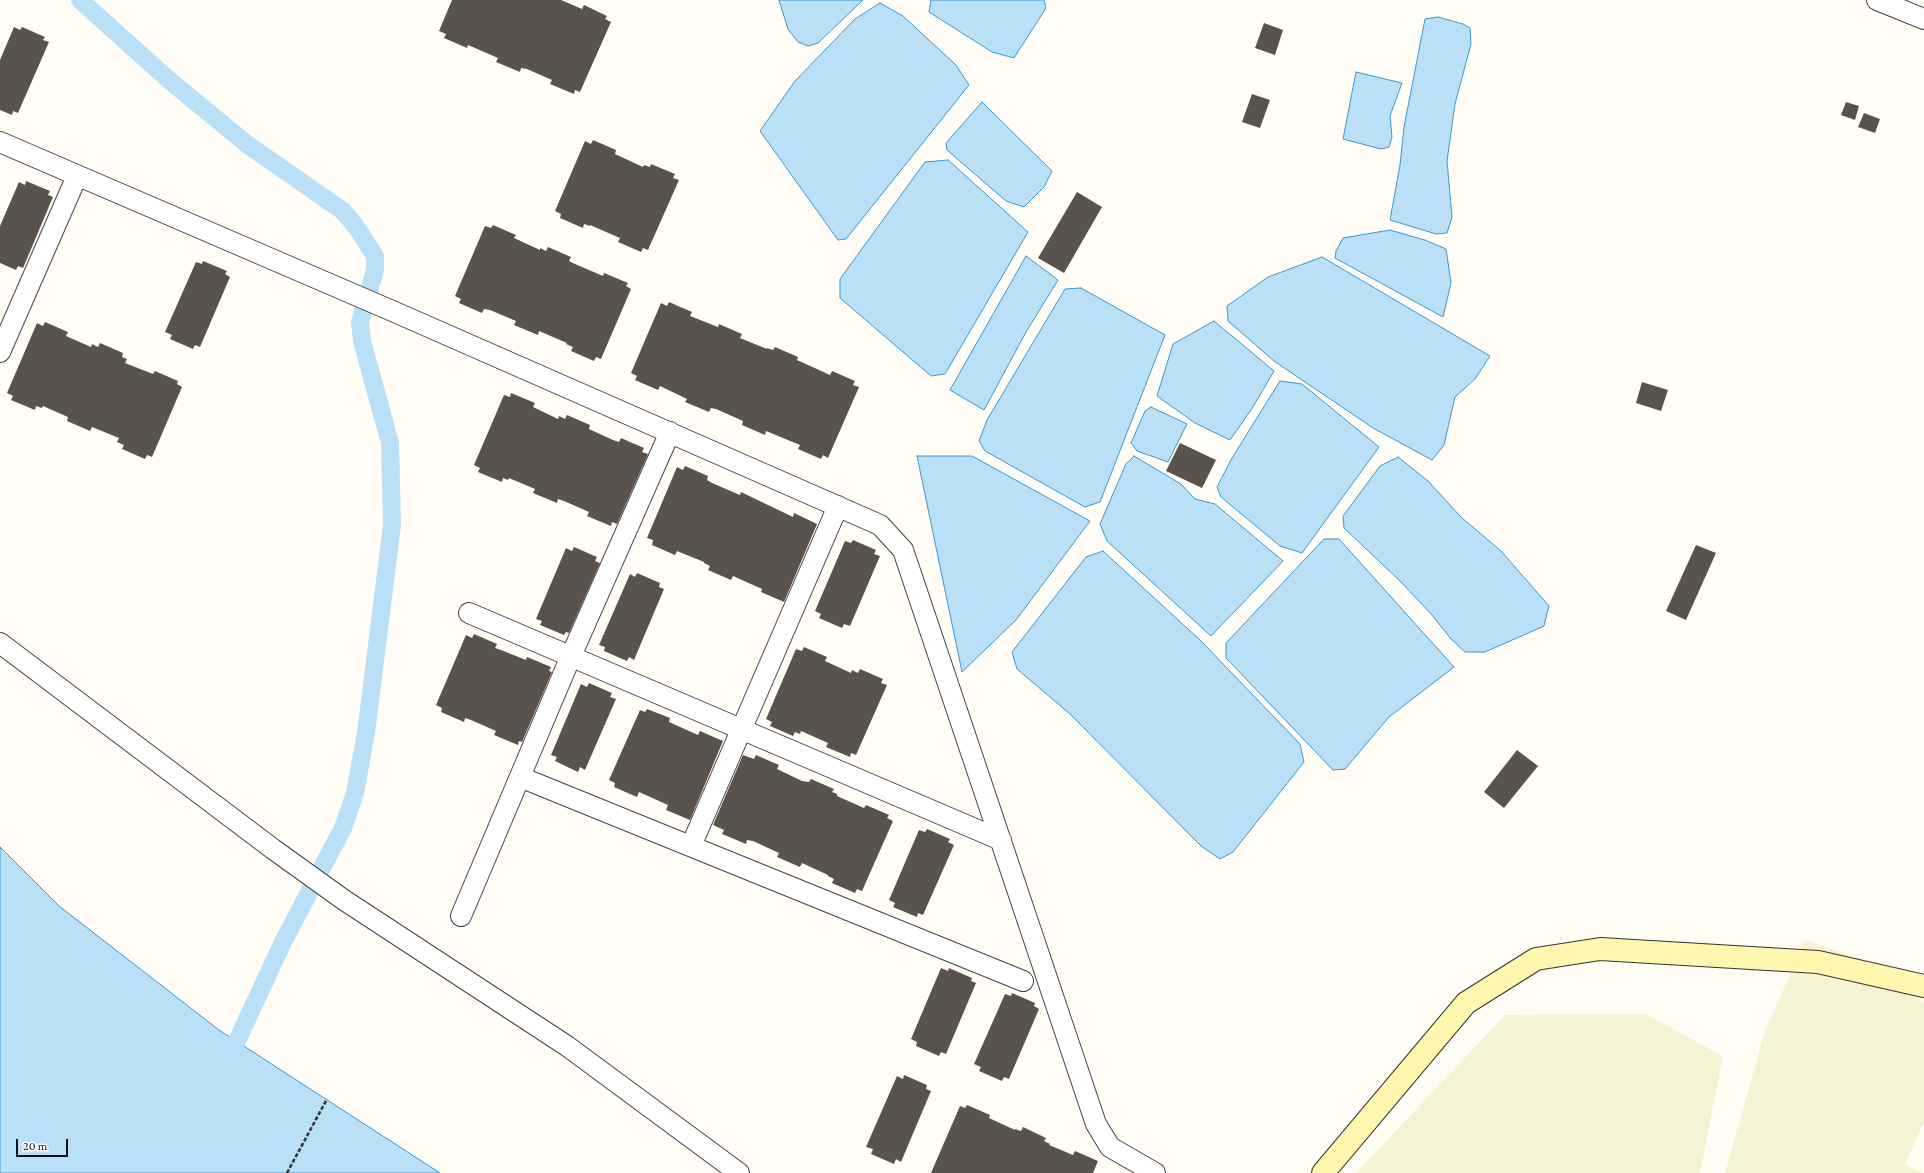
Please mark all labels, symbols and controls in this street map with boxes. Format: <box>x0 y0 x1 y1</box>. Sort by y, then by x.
scale bar <box>18 1131 70 1157</box>
text: 20 m <box>23 1139 47 1153</box>

